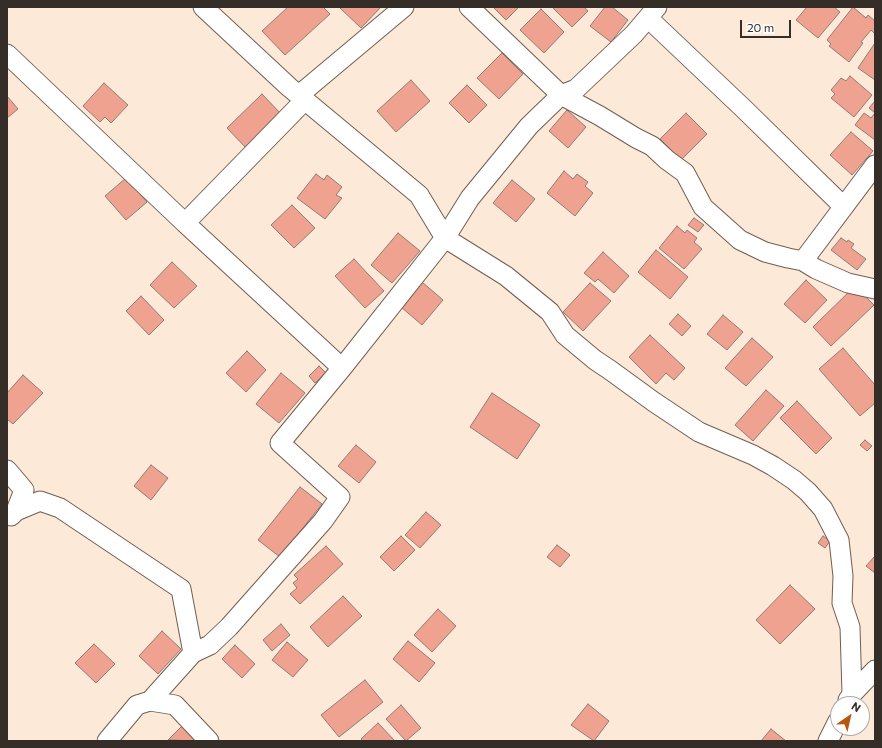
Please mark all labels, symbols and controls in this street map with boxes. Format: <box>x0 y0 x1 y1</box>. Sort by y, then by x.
scale bar <box>742 12 793 38</box>
text: 20 m <box>747 20 774 34</box>
north arrow <box>830 696 870 736</box>
text: N <box>849 699 863 714</box>

